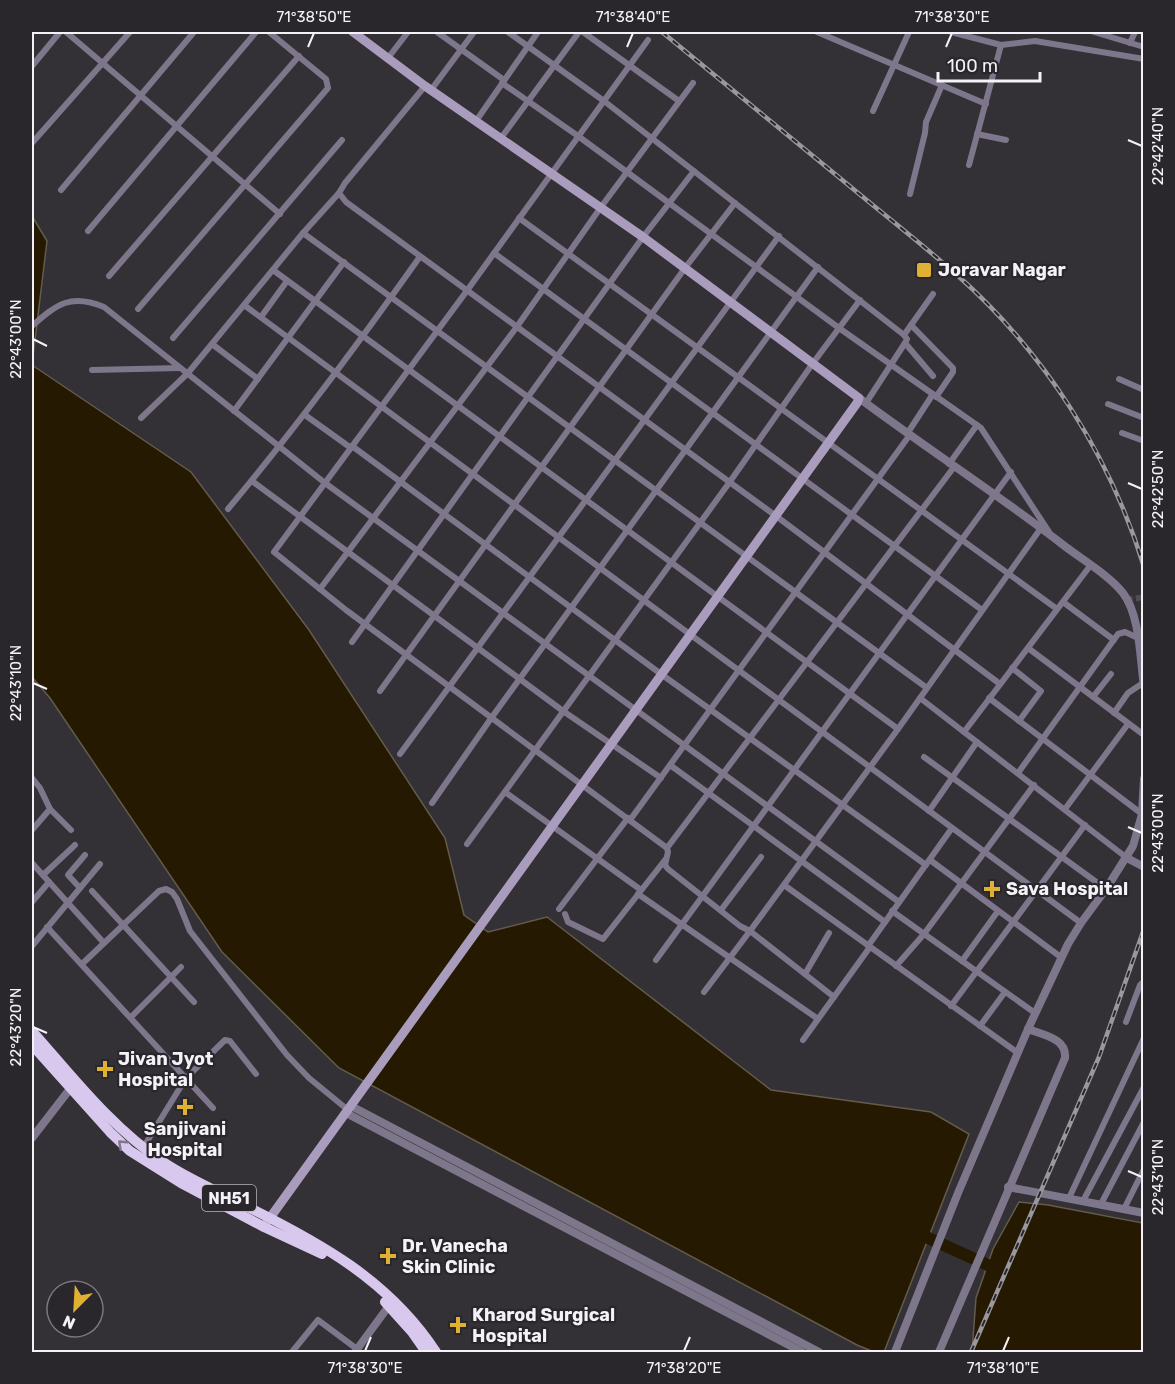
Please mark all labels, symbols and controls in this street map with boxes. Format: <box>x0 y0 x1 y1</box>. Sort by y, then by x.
text: 71°38'50"E <box>277 8 351 26</box>
text: 71°38'40"E <box>596 8 670 26</box>
text: 71°38'30"E <box>914 8 990 26</box>
scale bar <box>938 45 1040 83</box>
text: 100 m <box>947 55 998 77</box>
text: 22°42'40"N <box>1149 107 1167 185</box>
place label: Joravar Nagar <box>938 259 1066 281</box>
marker: Joravar Nagar <box>915 261 933 279</box>
text: 22°43'00"N <box>7 299 25 379</box>
text: 22°42'50"N <box>1149 450 1167 528</box>
text: 22°43'10"N <box>7 645 25 721</box>
text: 22°43'00"N <box>1149 793 1167 873</box>
place label: Sava Hospital <box>1006 878 1128 900</box>
marker: Sava Hospital <box>983 880 1001 898</box>
text: 22°43'20"N <box>7 988 25 1066</box>
place label: Jivan Jyot Hospital <box>118 1048 213 1091</box>
marker: Jivan Jyot Hospital <box>96 1060 114 1078</box>
marker: Sanjivani Hospital <box>176 1098 194 1116</box>
place label: Sanjivani Hospital <box>144 1118 226 1161</box>
text: 22°43'10"N <box>1149 1139 1167 1215</box>
one-way arrow <box>118 1140 129 1151</box>
road number: NH51 <box>202 1185 256 1211</box>
place label: Dr. Vanecha Skin Clinic <box>402 1235 508 1278</box>
marker: Dr. Vanecha Skin Clinic <box>379 1247 397 1265</box>
north arrow <box>45 1279 105 1339</box>
place label: Kharod Surgical Hospital <box>472 1304 615 1347</box>
text: N <box>60 1311 78 1333</box>
marker: Kharod Surgical Hospital <box>449 1316 467 1334</box>
text: 71°38'30"E <box>327 1359 403 1377</box>
text: 71°38'20"E <box>647 1359 721 1377</box>
text: 71°38'10"E <box>967 1359 1039 1377</box>

